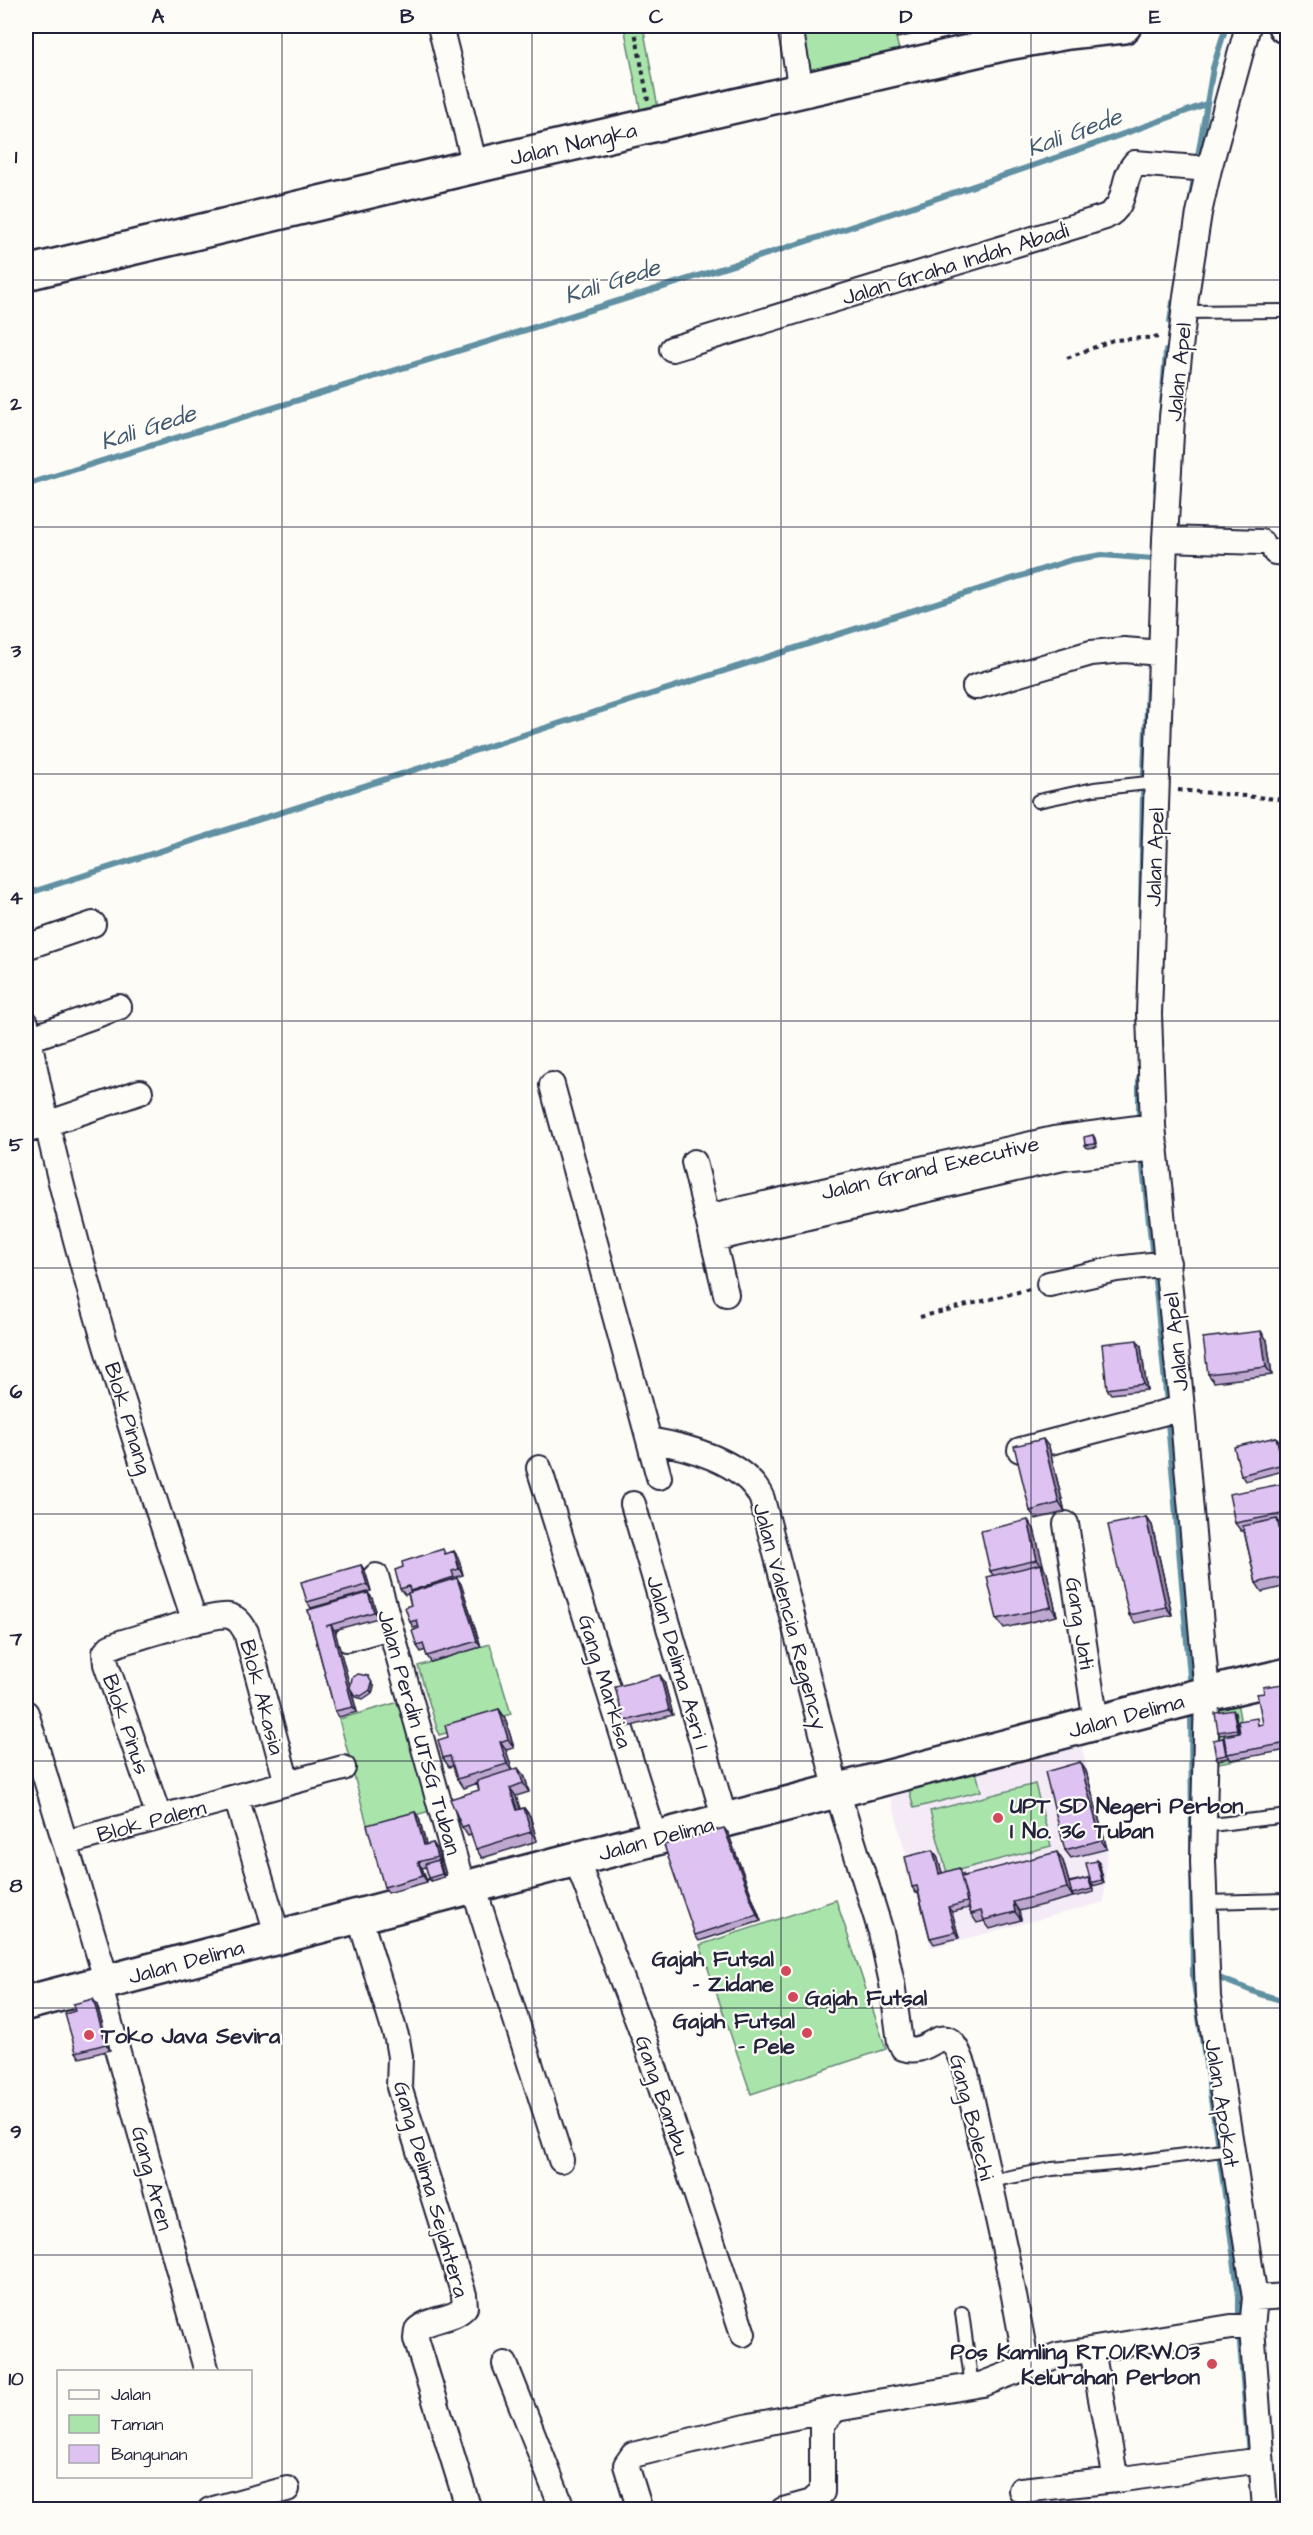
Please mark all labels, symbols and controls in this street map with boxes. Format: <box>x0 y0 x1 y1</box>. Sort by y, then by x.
text: A <box>152 3 165 31</box>
text: B <box>400 3 415 31</box>
text: C <box>649 3 664 31</box>
text: D <box>900 3 913 31</box>
text: E <box>1149 3 1161 31</box>
water label: Kali Gede <box>1022 100 1127 166</box>
street label: Jalan Nangka <box>507 115 640 175</box>
text: 1 <box>15 143 18 171</box>
street label: Jalan Graha Indah Abadi <box>838 215 1073 314</box>
water label: Kali Gede <box>560 250 665 313</box>
street label: Jalan Apel <box>1159 321 1200 423</box>
text: 2 <box>9 390 22 418</box>
water label: Kali Gede <box>96 396 201 459</box>
text: 3 <box>10 637 22 665</box>
street label: Jalan Apel <box>1138 807 1173 907</box>
text: 4 <box>9 884 23 912</box>
street label: Jalan Grand Executive <box>818 1128 1042 1209</box>
text: 5 <box>9 1131 24 1159</box>
street label: Jalan Apel <box>1156 1291 1197 1393</box>
street label: Blok Pinang <box>95 1359 159 1479</box>
text: 6 <box>10 1378 23 1406</box>
street label: Jalan Valencia Regency <box>743 1499 835 1734</box>
street label: Jalan Delima Asri 1 <box>638 1572 717 1753</box>
street label: Gang Jati <box>1056 1575 1102 1672</box>
street label: Jalan Perdin UTSG Tuban <box>369 1606 468 1859</box>
street label: Gang Markisa <box>569 1611 640 1752</box>
text: 7 <box>9 1625 23 1653</box>
street label: Blok Akasia <box>231 1636 292 1758</box>
street label: Blok Pinus <box>94 1670 157 1779</box>
street label: Jalan Delima <box>1065 1686 1188 1747</box>
place label: UPT SD Negeri Perbon I No. 36 Tuban <box>1010 1791 1243 1847</box>
street label: Blok Palem <box>94 1792 209 1851</box>
street label: Jalan Delima <box>595 1809 718 1870</box>
marker: UPT SD Negeri Perbon I No. 36 Tuban <box>991 1811 1005 1825</box>
text: 8 <box>10 1872 23 1900</box>
street label: Jalan Delima <box>125 1932 248 1993</box>
place label: Gajah Futsal - Zidane <box>652 1944 775 2000</box>
marker: Gajah Futsal - Zidane <box>779 1964 793 1978</box>
place label: Gajah Futsal <box>805 1983 928 2014</box>
marker: Gajah Futsal <box>786 1990 800 2004</box>
place label: Gajah Futsal - Pele <box>673 2006 796 2062</box>
place label: Toko Java Sevira <box>100 2021 281 2052</box>
marker: Gajah Futsal - Pele <box>800 2026 814 2040</box>
marker: Toko Java Sevira <box>82 2028 96 2042</box>
street label: Gang Bambu <box>626 2031 697 2160</box>
street label: Jalan Apokat <box>1196 2037 1247 2170</box>
street label: Gang Bolechi <box>940 2051 1002 2184</box>
street label: Gang Delima Sejahtera <box>384 2078 476 2302</box>
text: 9 <box>10 2118 22 2146</box>
street label: Gang Aren <box>122 2123 180 2234</box>
place label: Pos Kamling RT.01/RW.03 Kelurahan Perbon <box>950 2337 1201 2393</box>
marker: Pos Kamling RT.01/RW.03 Kelurahan Perbon <box>1205 2357 1219 2371</box>
text: 10 <box>8 2365 24 2393</box>
legend <box>57 2370 252 2478</box>
text: Jalan <box>111 2382 151 2407</box>
text: Taman <box>111 2412 164 2437</box>
text: Bangunan <box>111 2442 188 2468</box>

